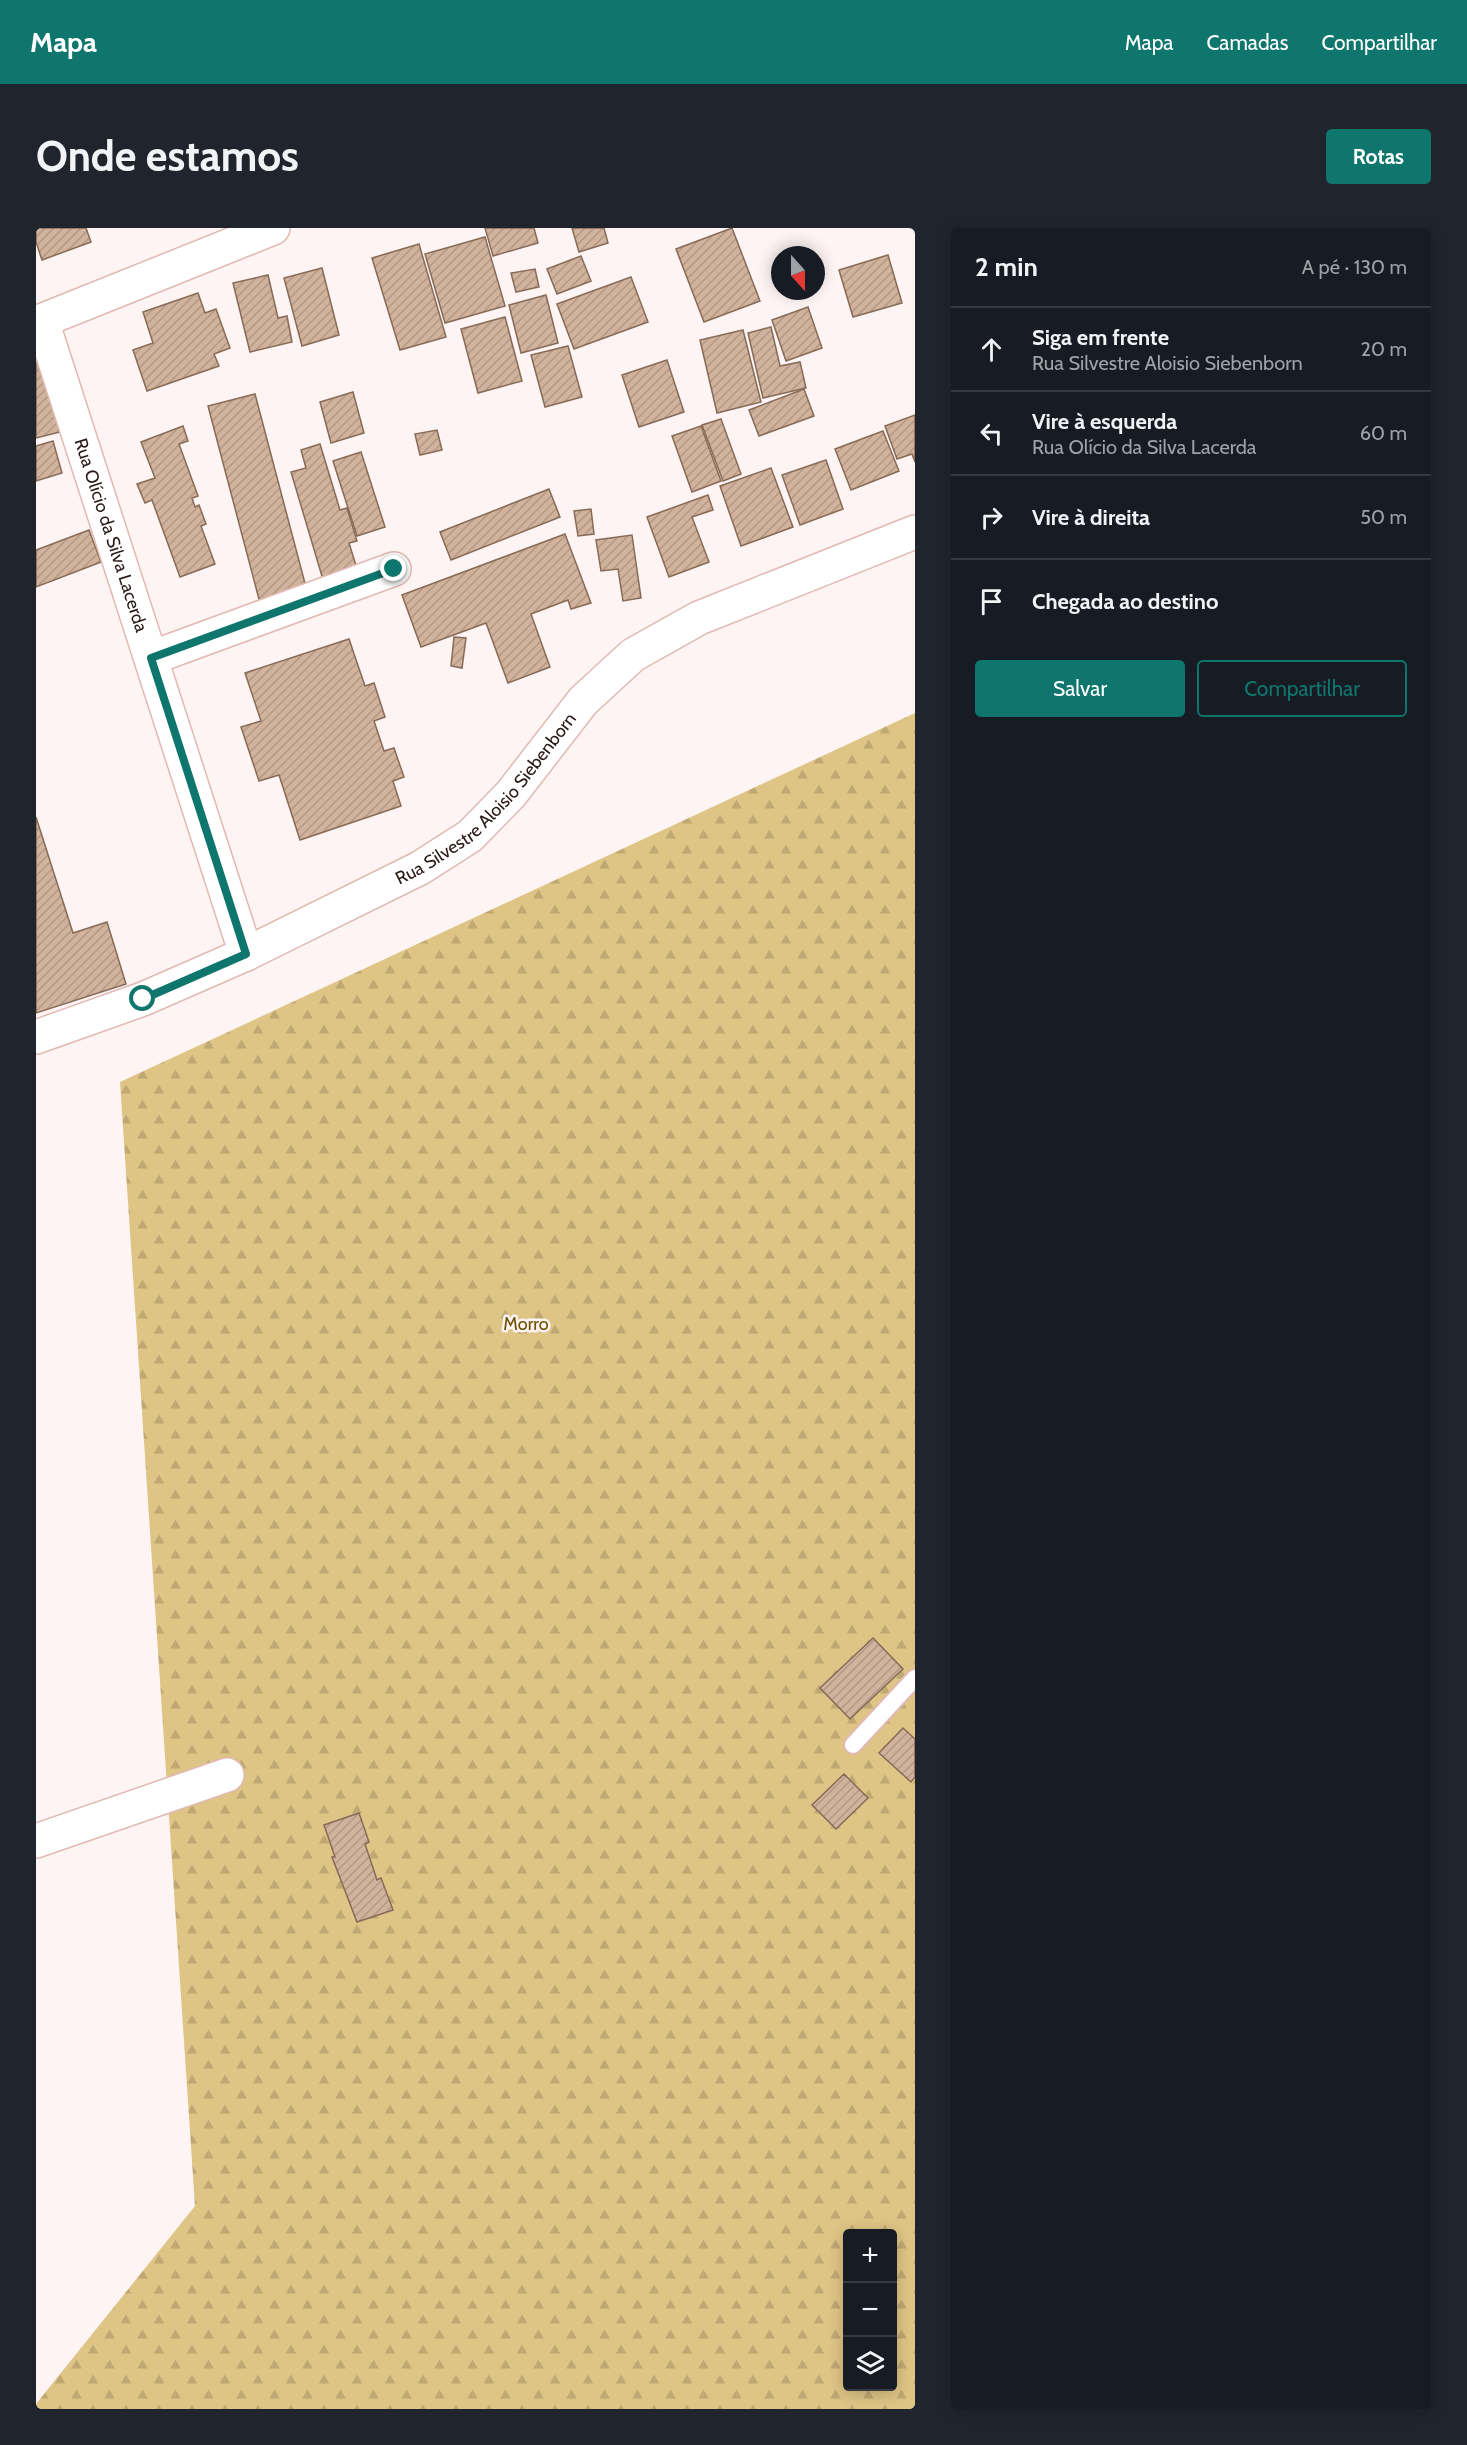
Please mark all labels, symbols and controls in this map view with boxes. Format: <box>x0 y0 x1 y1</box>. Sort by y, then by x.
text: Mapa <box>30 25 97 59</box>
text: Mapa <box>1125 30 1173 55</box>
text: Camadas <box>1206 30 1288 55</box>
text: Compartilhar <box>1321 30 1437 55</box>
button: Rotas <box>1326 129 1431 184</box>
text: Onde estamos <box>36 130 299 182</box>
north arrow <box>771 246 825 300</box>
text: 2 min <box>975 251 1038 283</box>
text: A pé · 130 m <box>1302 255 1407 279</box>
text: Siga em frente <box>1032 324 1169 351</box>
icon: ahead <box>975 333 1008 366</box>
text: 20 m <box>1361 337 1407 361</box>
text: Rua Silvestre Aloisio Siebenborn <box>1032 351 1303 375</box>
text: Vire à esquerda <box>1032 408 1177 435</box>
icon: left <box>975 417 1008 450</box>
text: 60 m <box>1360 421 1407 445</box>
text: Rua Olício da Silva Lacerda <box>1032 435 1256 459</box>
street label: Rua Olício da Silva Lacerda <box>70 436 153 635</box>
icon: right <box>975 501 1008 534</box>
text: Vire à direita <box>1032 504 1150 531</box>
text: 50 m <box>1360 505 1407 529</box>
route end <box>380 555 406 581</box>
icon: arrive <box>975 585 1008 618</box>
text: Chegada ao destino <box>1032 588 1218 615</box>
button: Salvar <box>975 660 1185 717</box>
button: Compartilhar <box>1197 660 1407 717</box>
street label: Rua Silvestre Aloisio Siebenborn <box>392 708 581 889</box>
route start <box>129 985 155 1011</box>
park label: Morro <box>503 1313 549 1335</box>
map controls <box>843 2229 897 2391</box>
button: + <box>843 2229 897 2283</box>
button: − <box>843 2283 897 2337</box>
button: layers <box>843 2337 897 2391</box>

